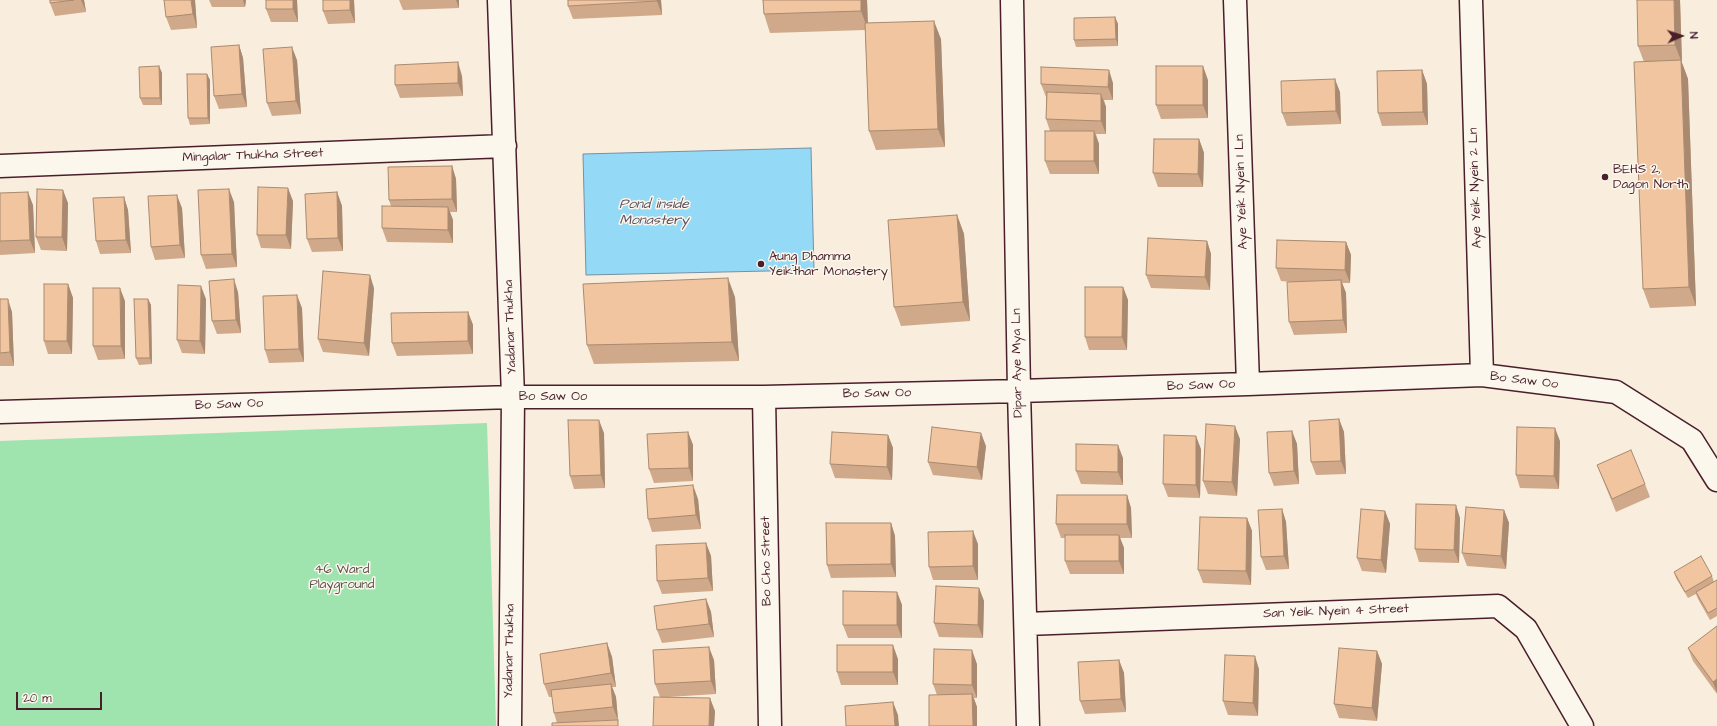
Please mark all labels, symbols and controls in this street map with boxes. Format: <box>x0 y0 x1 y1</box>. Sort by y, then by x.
north arrow <box>1661 16 1701 56</box>
text: N <box>1686 32 1701 39</box>
street label: Aye Yeik Nyein 2 Ln <box>1466 127 1486 249</box>
street label: Aye Yeik Nyein 1 Ln <box>1232 134 1252 250</box>
street label: Mingalar Thukha Street <box>182 146 324 166</box>
place label: BEHS 2, Dagon North <box>1613 162 1688 193</box>
marker: BEHS 2, Dagon North <box>1600 172 1610 182</box>
water label: Pond inside Monastery <box>619 197 689 230</box>
place label: Aung Dhamma Yeikthar Monastery <box>769 249 888 280</box>
marker: Aung Dhamma Yeikthar Monastery <box>756 259 766 269</box>
street label: Yadanar Thukha <box>502 280 520 374</box>
street label: Dipar Aye Mya Ln <box>1009 308 1027 418</box>
street label: Bo Saw Oo <box>1489 369 1559 393</box>
street label: Bo Saw Oo <box>1167 377 1235 395</box>
street label: Bo Saw Oo <box>843 386 911 402</box>
street label: Bo Saw Oo <box>519 389 587 405</box>
street label: Bo Saw Oo <box>195 396 263 414</box>
street label: Bo Cho Street <box>758 516 776 606</box>
park label: 46 Ward Playground <box>309 562 375 593</box>
street label: San Yeik Nyein 4 Street <box>1263 602 1409 622</box>
street label: Yadanar Thukha <box>501 604 519 698</box>
scale bar <box>18 684 104 710</box>
text: 20 m <box>23 690 52 707</box>

